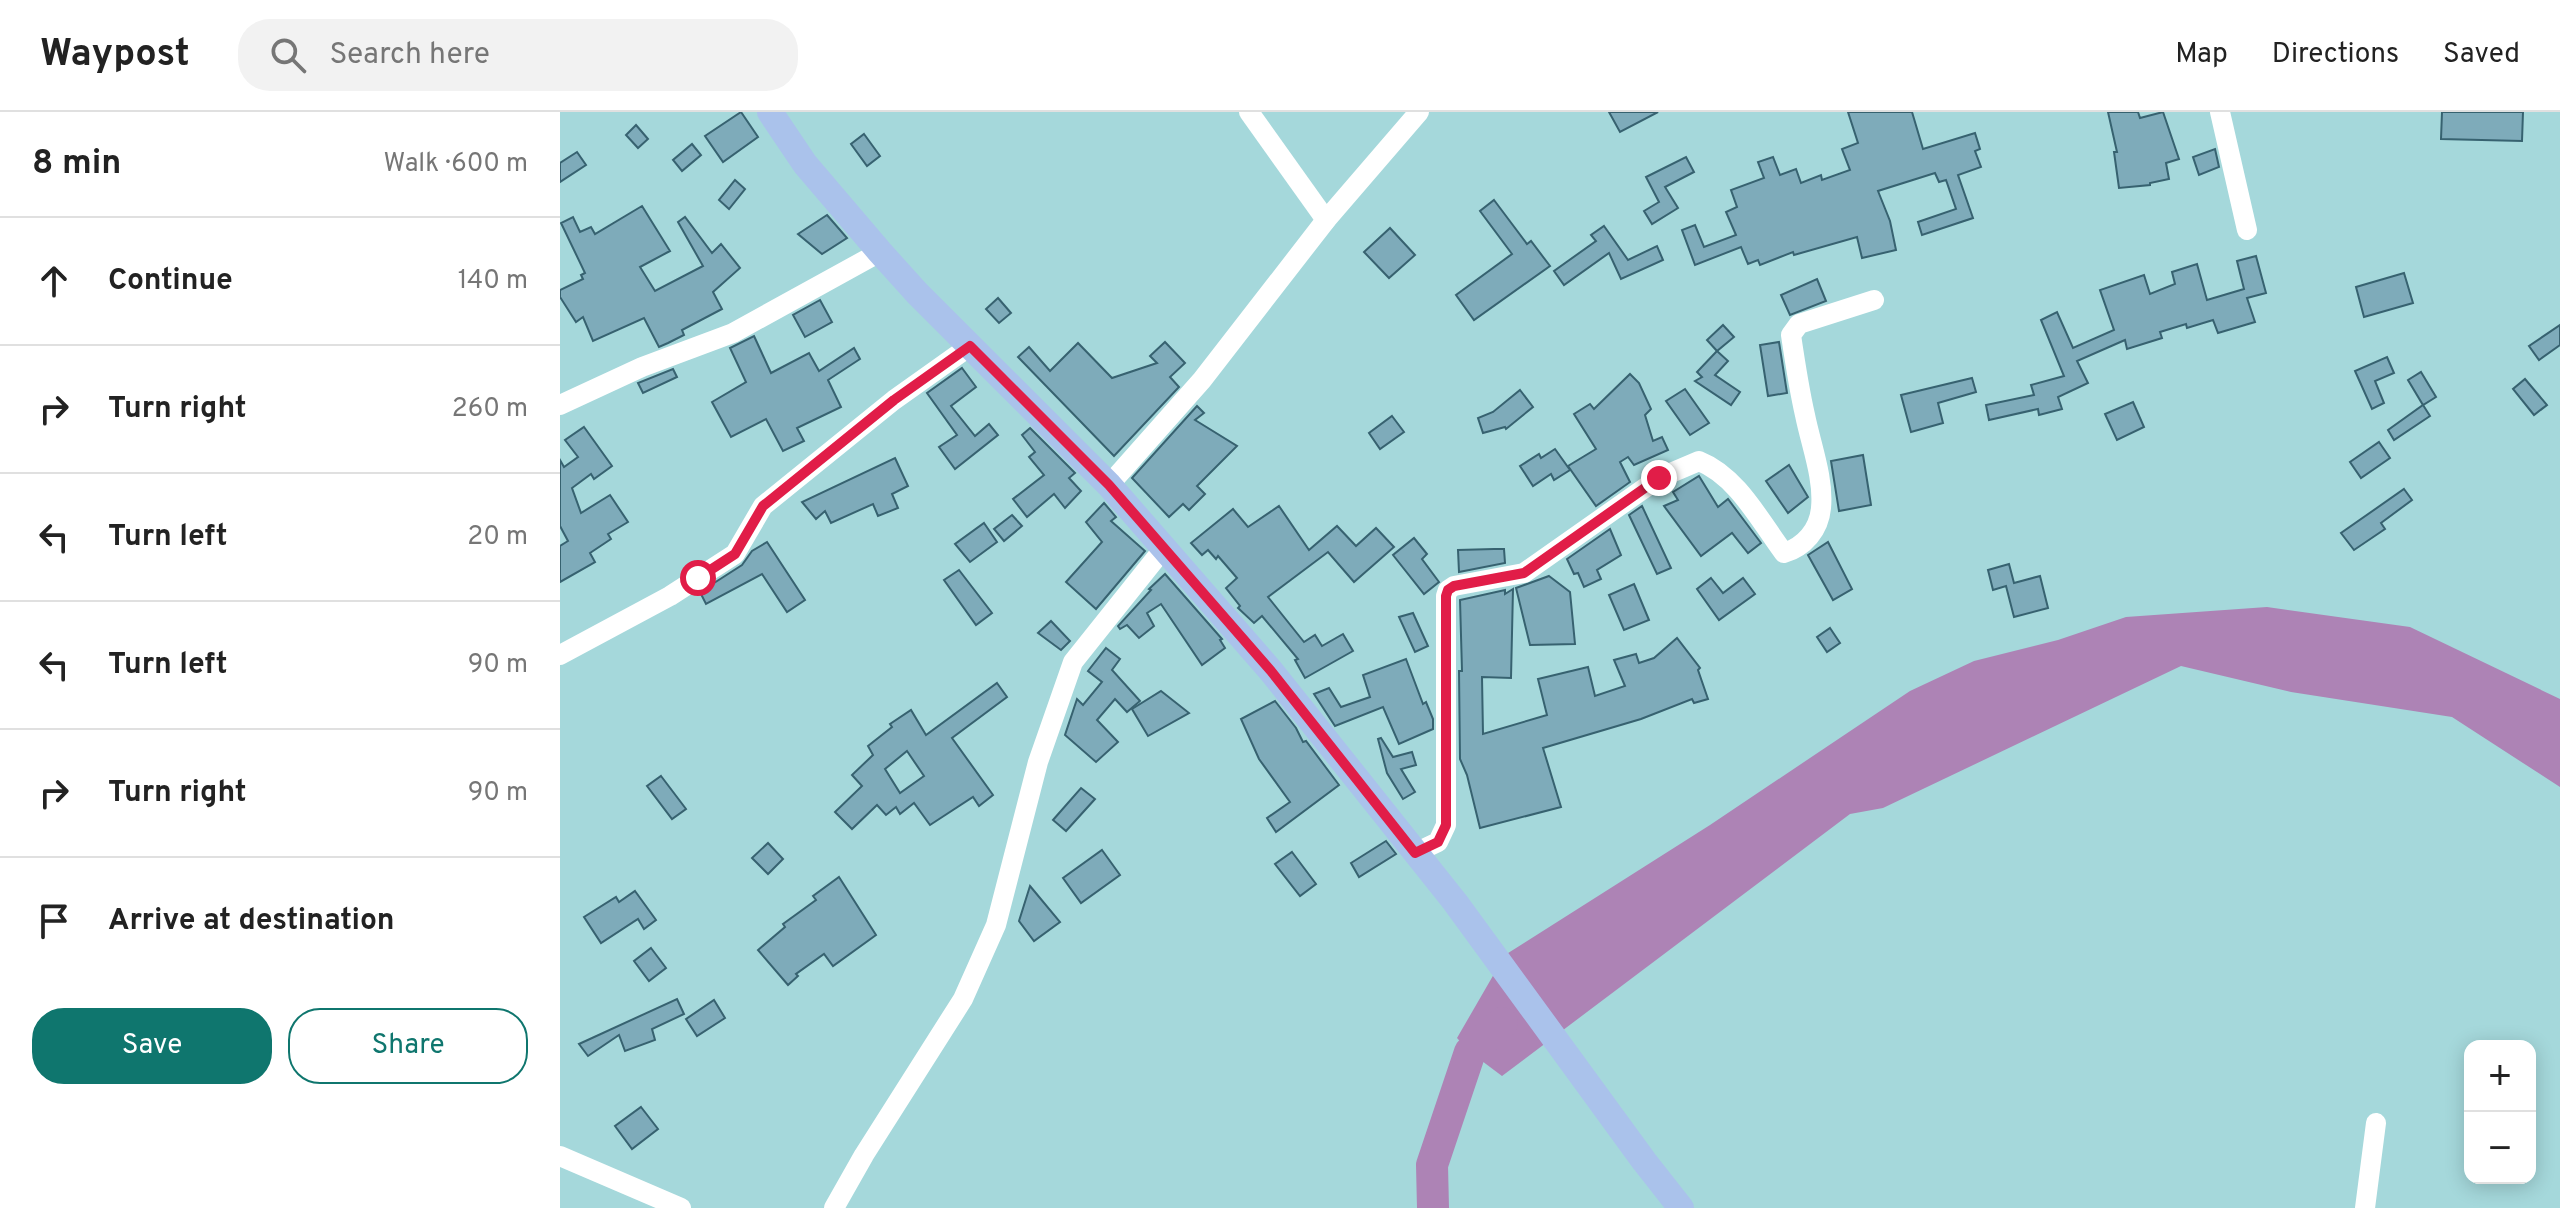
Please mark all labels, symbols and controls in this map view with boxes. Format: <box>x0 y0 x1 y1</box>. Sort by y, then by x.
search box <box>238 19 798 91</box>
text: Waypost <box>40 31 190 80</box>
icon: search <box>266 33 310 77</box>
text: Search here <box>330 37 490 74</box>
text: Map <box>2175 37 2228 73</box>
text: Directions <box>2272 37 2399 73</box>
text: Saved <box>2443 37 2520 73</box>
text: 8 min <box>32 143 121 186</box>
text: Walk · 600 m <box>383 148 528 181</box>
icon: ahead <box>32 259 76 303</box>
text: Continue <box>108 263 233 300</box>
text: 140 m <box>458 265 528 298</box>
icon: right <box>32 387 76 431</box>
text: Turn right <box>108 391 246 428</box>
text: 260 m <box>452 393 528 426</box>
route end <box>1641 460 1677 496</box>
icon: left <box>32 515 76 559</box>
text: Turn left <box>108 519 228 556</box>
text: 20 m <box>467 521 528 554</box>
route start <box>680 560 716 596</box>
icon: left <box>32 643 76 687</box>
text: Turn left <box>108 647 228 684</box>
text: 90 m <box>468 649 528 682</box>
icon: right <box>32 771 76 815</box>
text: Turn right <box>108 775 246 812</box>
text: 90 m <box>468 777 528 810</box>
icon: arrive <box>32 899 76 943</box>
text: Arrive at destination <box>108 903 394 940</box>
button: Save <box>32 1008 272 1084</box>
button: Share <box>288 1008 528 1084</box>
map controls <box>2464 1040 2536 1184</box>
button: + <box>2464 1040 2536 1112</box>
button: − <box>2464 1112 2536 1184</box>

